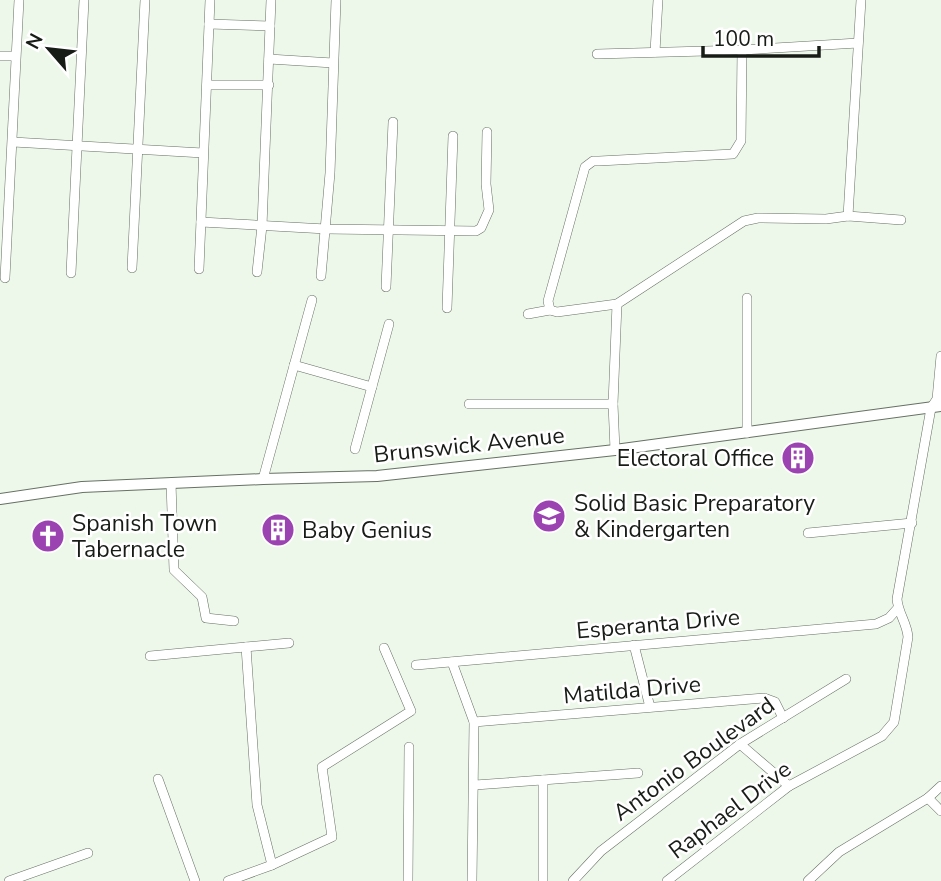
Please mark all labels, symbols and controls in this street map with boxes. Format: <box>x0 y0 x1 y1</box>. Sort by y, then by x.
north arrow <box>14 14 84 84</box>
scale bar <box>703 14 818 58</box>
text: 100 m <box>713 25 774 53</box>
text: N <box>20 29 50 54</box>
street label: Brunswick Avenue <box>372 420 566 470</box>
building icon: Electoral Office <box>779 439 817 477</box>
place label: Electoral Office <box>617 443 774 474</box>
place label: Solid Basic Preparatory & Kindergarten <box>574 488 815 545</box>
school or university icon: Solid Basic Preparatory & Kindergarten <box>530 497 568 535</box>
place label: Spanish Town Tabernacle <box>72 508 217 565</box>
building icon: Baby Genius <box>259 511 297 549</box>
place label: Baby Genius <box>302 515 432 546</box>
church icon: Spanish Town Tabernacle <box>29 517 67 555</box>
street label: Esperanta Drive <box>575 601 741 647</box>
street label: Matilda Drive <box>562 669 702 711</box>
street label: Antonio Boulevard <box>607 690 781 828</box>
street label: Raphael Drive <box>662 754 798 866</box>

